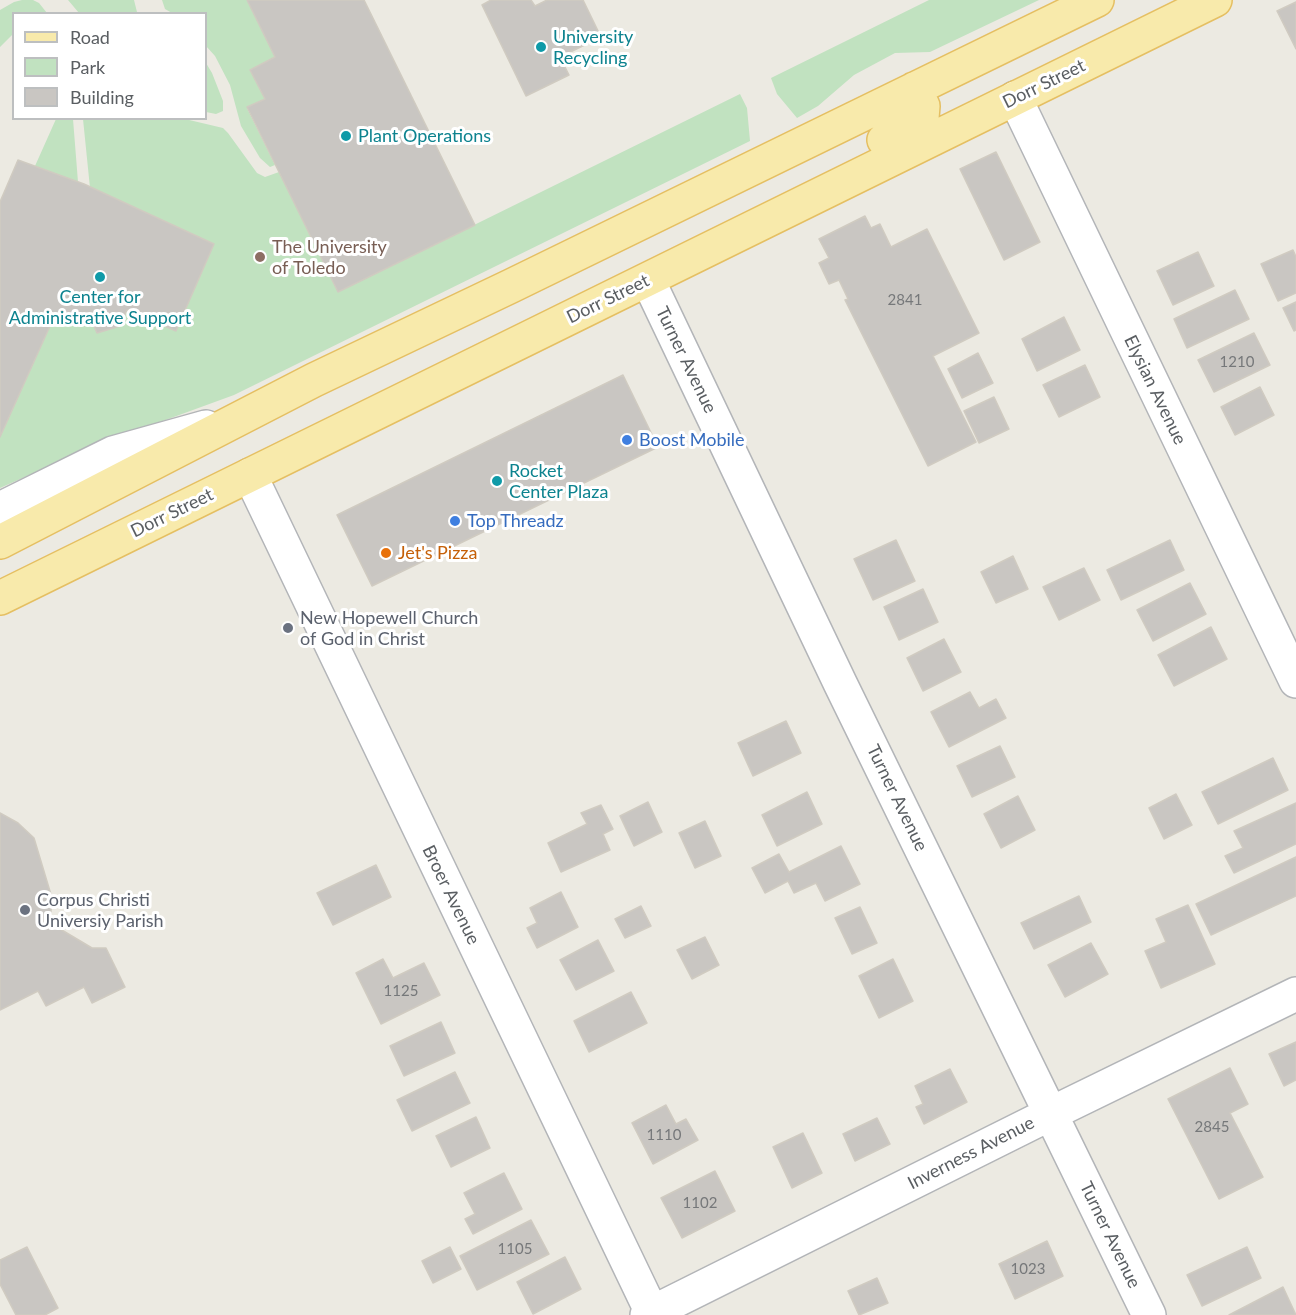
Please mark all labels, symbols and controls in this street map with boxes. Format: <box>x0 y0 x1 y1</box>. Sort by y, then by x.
legend <box>12 12 207 120</box>
text: Road <box>70 26 110 48</box>
place label: University Recycling <box>553 26 633 68</box>
marker: University Recycling <box>534 40 548 54</box>
street label: Dorr Street <box>999 55 1089 113</box>
text: Park <box>70 56 105 78</box>
text: Building <box>70 86 134 108</box>
place label: Plant Operations <box>358 125 491 147</box>
marker: Plant Operations <box>339 129 353 143</box>
place label: The University of Toledo <box>272 236 387 278</box>
marker: The University of Toledo <box>253 250 267 264</box>
marker: Center for Administrative Support <box>93 270 107 284</box>
street label: Dorr Street <box>563 270 653 328</box>
place label: Center for Administrative Support <box>9 286 191 328</box>
house number: 2841 <box>888 291 922 309</box>
street label: Turner Avenue <box>651 303 721 417</box>
street label: Elysian Avenue <box>1119 332 1191 448</box>
house number: 1210 <box>1220 353 1254 371</box>
place label: Boost Mobile <box>639 429 745 451</box>
marker: Boost Mobile <box>620 433 634 447</box>
place label: Rocket Center Plaza <box>509 460 608 502</box>
marker: Rocket Center Plaza <box>490 474 504 488</box>
street label: Dorr Street <box>127 484 217 542</box>
place label: Top Threadz <box>467 510 564 532</box>
marker: Top Threadz <box>448 514 462 528</box>
place label: Jet's Pizza <box>398 542 477 564</box>
marker: Jet's Pizza <box>379 546 393 560</box>
place label: New Hopewell Church of God in Christ <box>300 607 478 650</box>
marker: New Hopewell Church of God in Christ <box>281 621 295 635</box>
street label: Turner Avenue <box>862 741 932 855</box>
street label: Broer Avenue <box>418 842 484 948</box>
place label: Corpus Christi Universiy Parish <box>37 889 164 932</box>
marker: Corpus Christi Universiy Parish <box>18 903 32 917</box>
house number: 1125 <box>384 982 418 1000</box>
street label: Inverness Avenue <box>904 1112 1038 1194</box>
house number: 2845 <box>1195 1118 1229 1136</box>
house number: 1110 <box>647 1126 681 1144</box>
street label: Turner Avenue <box>1075 1178 1145 1292</box>
house number: 1102 <box>683 1194 717 1212</box>
house number: 1105 <box>498 1240 532 1258</box>
house number: 1023 <box>1011 1260 1045 1278</box>

